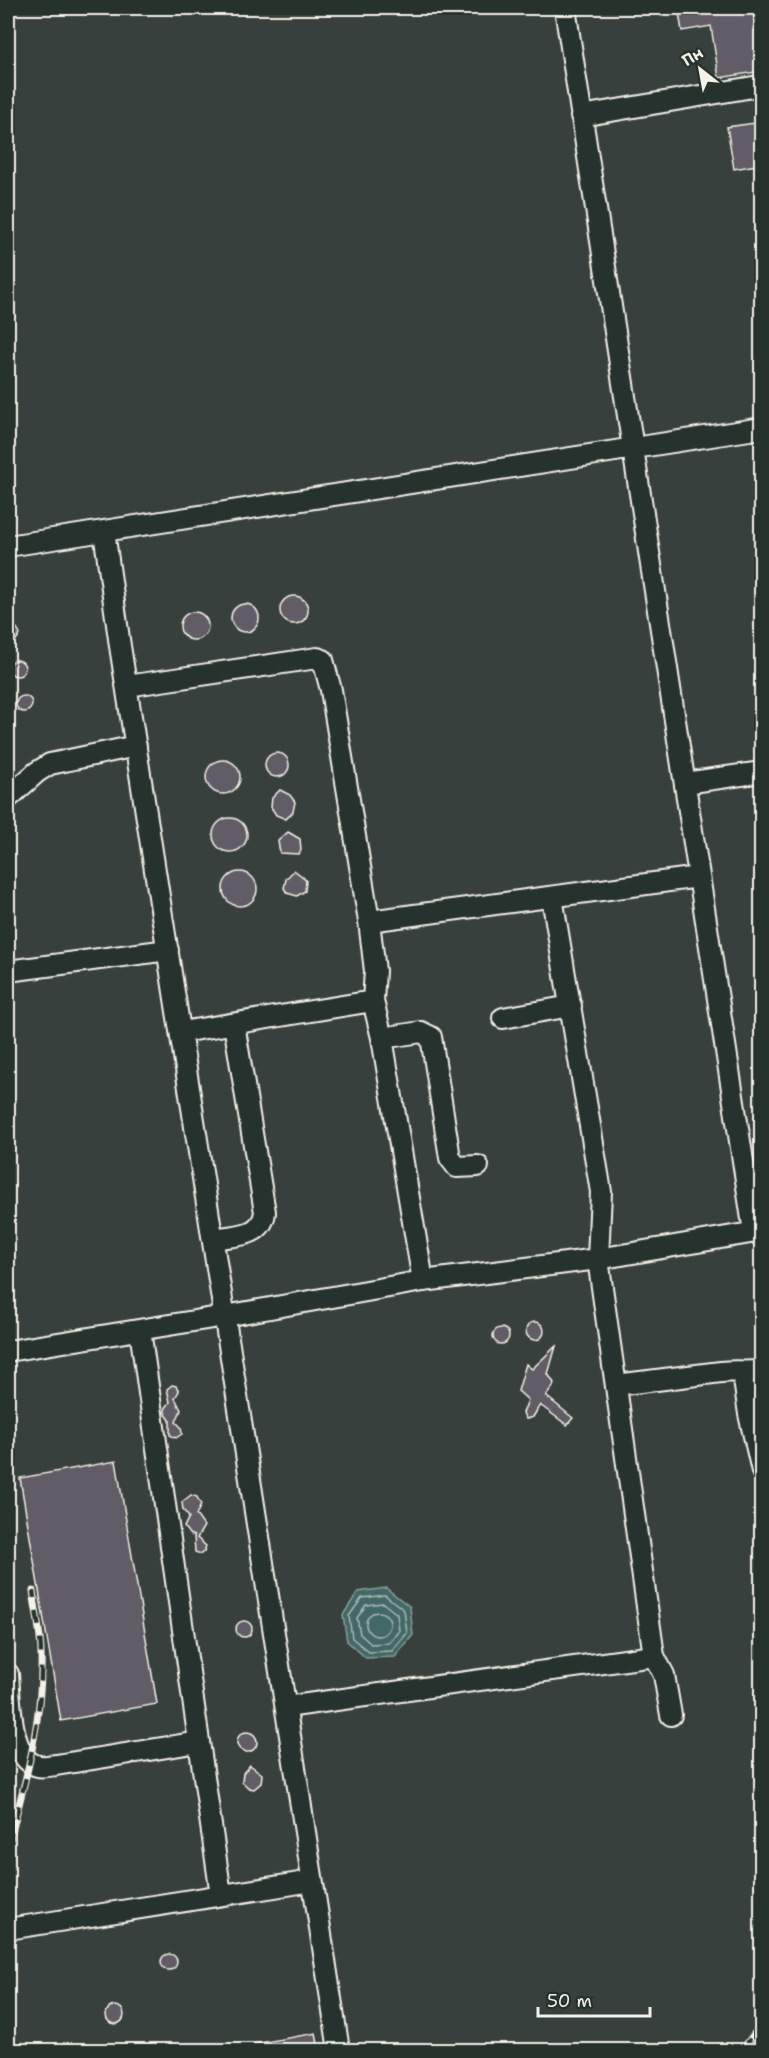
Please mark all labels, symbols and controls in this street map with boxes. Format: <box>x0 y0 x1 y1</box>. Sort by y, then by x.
north arrow <box>670 39 730 99</box>
text: Пн <box>678 42 707 71</box>
scale bar <box>538 1980 650 2018</box>
text: 50 m <box>547 1989 592 2013</box>

